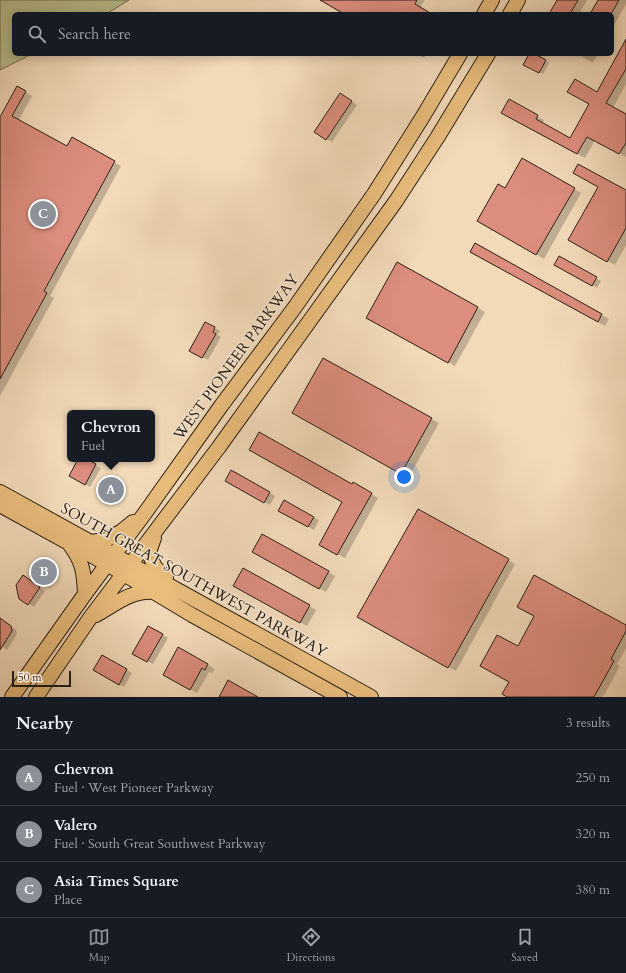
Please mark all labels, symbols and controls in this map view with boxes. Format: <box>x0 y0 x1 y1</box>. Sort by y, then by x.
search box <box>12 12 614 56</box>
icon: search <box>26 23 48 45</box>
text: Search here <box>58 24 131 44</box>
pin: C <box>30 199 56 229</box>
street label: WEST PIONEER PARKWAY <box>168 269 304 445</box>
popup <box>67 410 155 462</box>
text: Chevron <box>81 417 141 437</box>
text: Fuel <box>81 437 105 455</box>
your location <box>394 467 414 487</box>
pin: A <box>98 475 124 505</box>
street label: SOUTH GREAT SOUTHWEST PARKWAY <box>57 498 331 662</box>
pin: B <box>31 557 57 587</box>
scale bar <box>12 669 71 688</box>
text: 50 m <box>18 670 42 685</box>
text: Nearby <box>16 712 73 735</box>
text: 3 results <box>566 714 610 732</box>
text: Chevron <box>54 759 114 779</box>
text: A <box>24 769 34 787</box>
text: 250 m <box>576 769 610 787</box>
text: Fuel · West Pioneer Parkway <box>54 779 214 797</box>
text: Valero <box>54 815 97 835</box>
text: B <box>24 825 34 843</box>
text: 320 m <box>576 825 610 843</box>
text: Fuel · South Great Southwest Parkway <box>54 835 266 853</box>
text: Asia Times Square <box>54 871 179 891</box>
text: C <box>24 881 34 899</box>
text: 380 m <box>576 881 610 899</box>
text: Place <box>54 891 82 909</box>
tab: Map <box>88 926 110 965</box>
tab: Directions <box>286 926 335 965</box>
tab: Saved <box>511 926 538 965</box>

